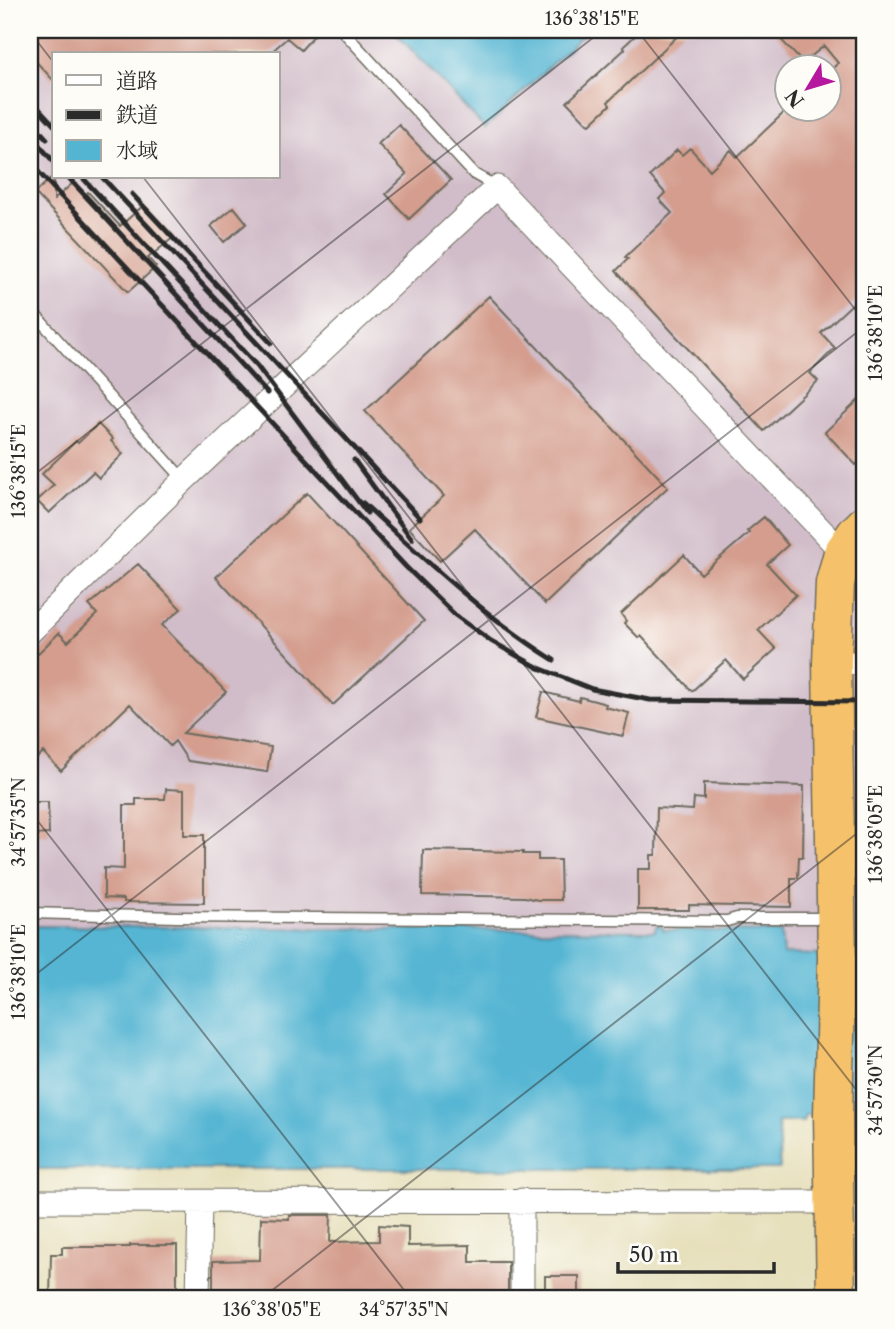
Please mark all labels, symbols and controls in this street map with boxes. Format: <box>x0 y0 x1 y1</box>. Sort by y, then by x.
text: 136°38'15"E <box>545 8 639 30</box>
legend <box>52 52 280 178</box>
north arrow <box>772 52 842 122</box>
text: 道路 <box>116 68 158 93</box>
text: N <box>781 85 809 112</box>
text: 鉄道 <box>116 102 158 127</box>
text: 水域 <box>116 138 158 163</box>
text: 136°38'10"E <box>865 285 887 381</box>
text: 136°38'15"E <box>8 424 30 518</box>
text: 34°57'35"N <box>8 777 30 867</box>
text: 136°38'05"E <box>865 785 887 883</box>
text: 136°38'10"E <box>8 924 30 1020</box>
text: 34°57'30"N <box>865 1044 887 1136</box>
scale bar <box>618 1231 774 1275</box>
text: 50 m <box>629 1242 679 1267</box>
text: 136°38'05"E <box>223 1299 321 1321</box>
text: 34°57'35"N <box>359 1299 449 1321</box>

